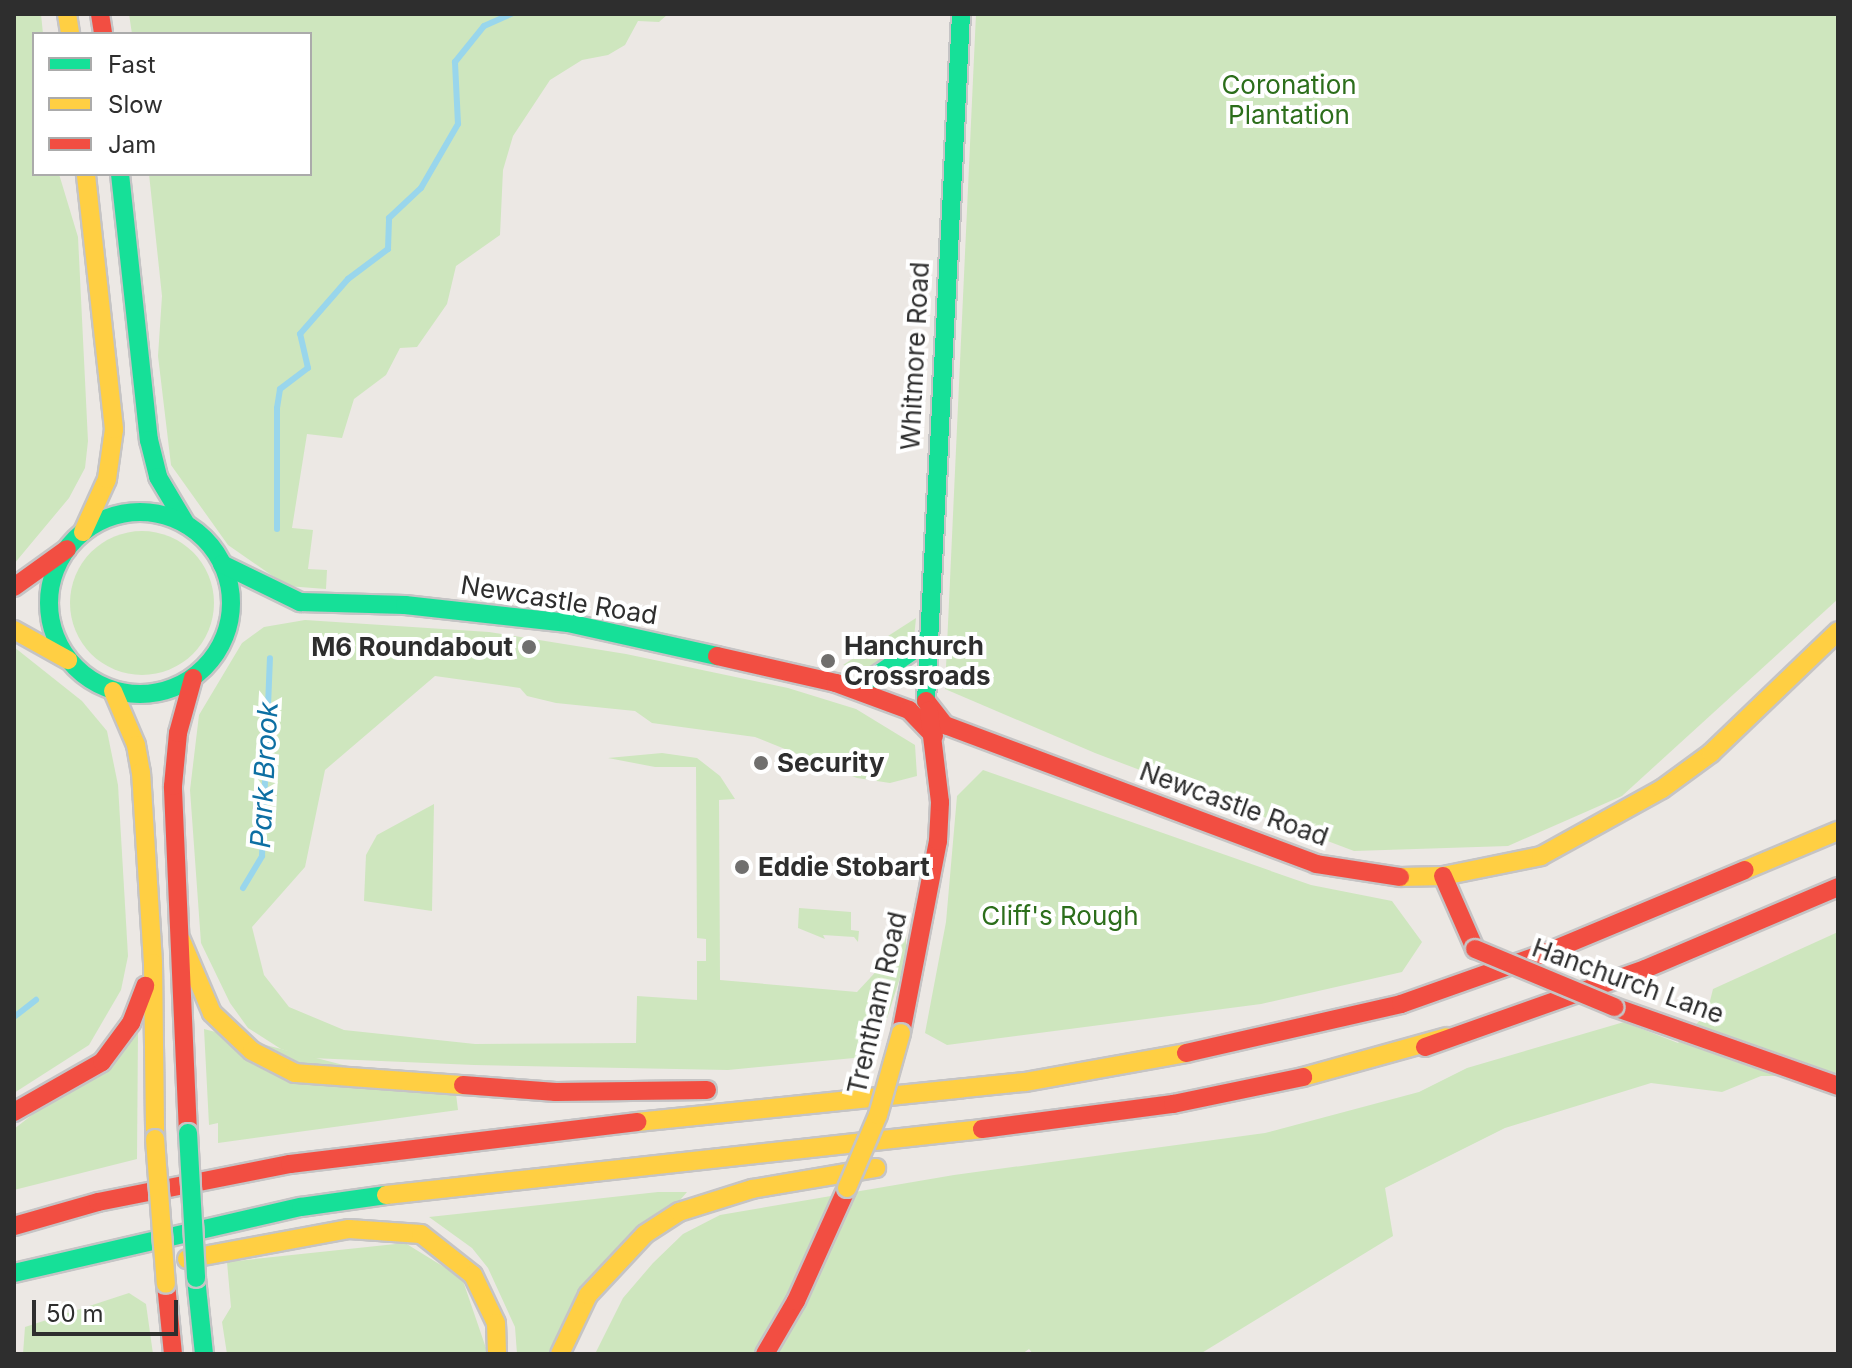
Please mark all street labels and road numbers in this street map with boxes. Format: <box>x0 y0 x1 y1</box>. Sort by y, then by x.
street label: Whitmore Road <box>894 261 936 451</box>
street label: Newcastle Road <box>459 569 659 631</box>
street label: Newcastle Road <box>1135 755 1333 853</box>
street label: Trentham Road <box>841 909 913 1097</box>
street label: Hanchurch Lane <box>1528 932 1728 1030</box>

